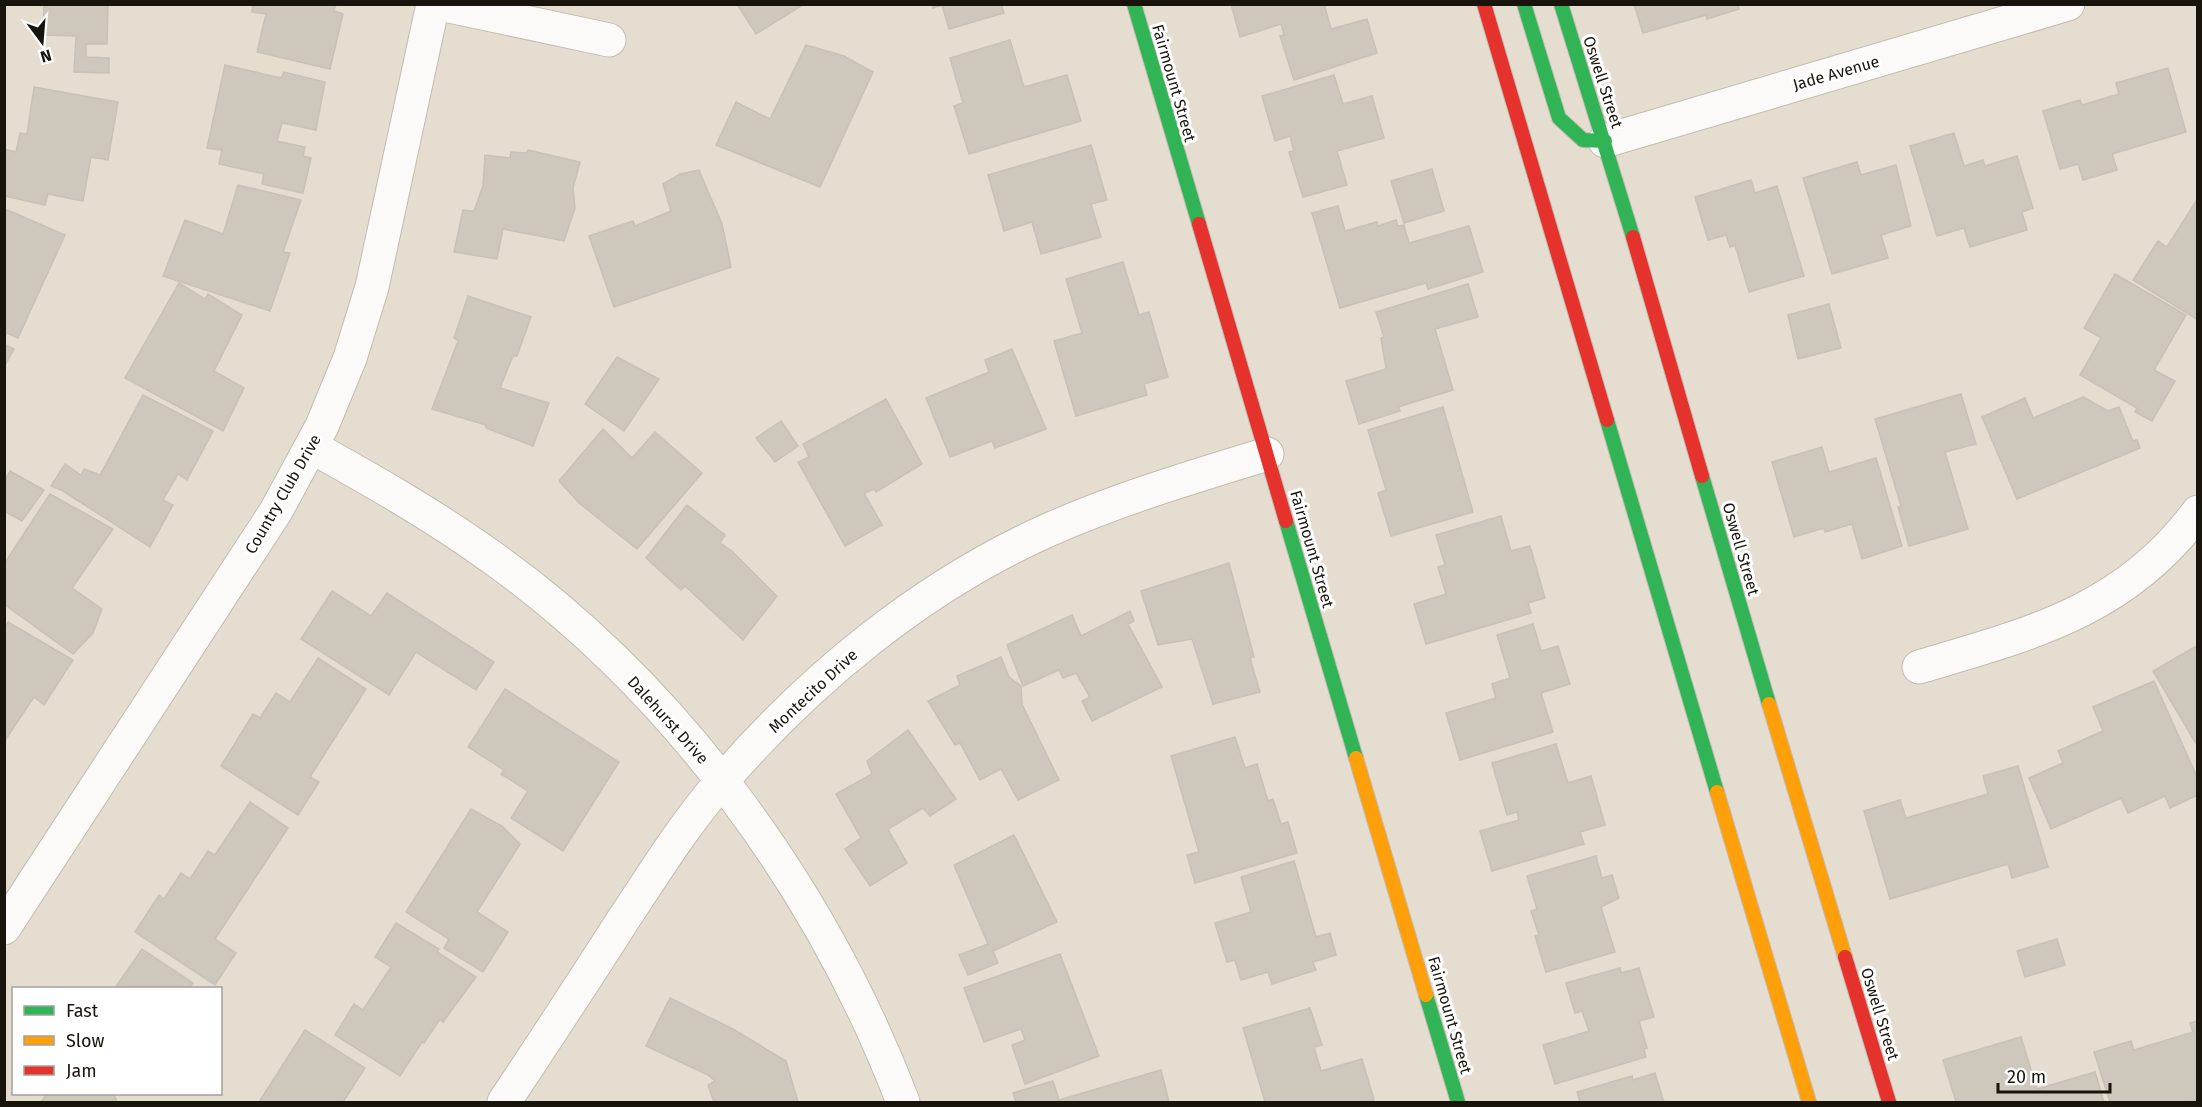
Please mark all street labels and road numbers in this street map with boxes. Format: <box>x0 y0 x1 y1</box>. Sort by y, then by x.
street label: Fairmount Street <box>1148 22 1200 144</box>
street label: Oswell Street <box>1579 34 1627 131</box>
street label: Jade Avenue <box>1791 52 1881 94</box>
street label: Country Club Drive <box>241 431 325 557</box>
street label: Fairmount Street <box>1286 488 1338 610</box>
street label: Oswell Street <box>1719 500 1763 598</box>
street label: Montecito Drive <box>765 645 861 737</box>
street label: Dalehurst Drive <box>624 672 712 768</box>
street label: Fairmount Street <box>1424 954 1476 1076</box>
street label: Oswell Street <box>1857 965 1903 1063</box>

